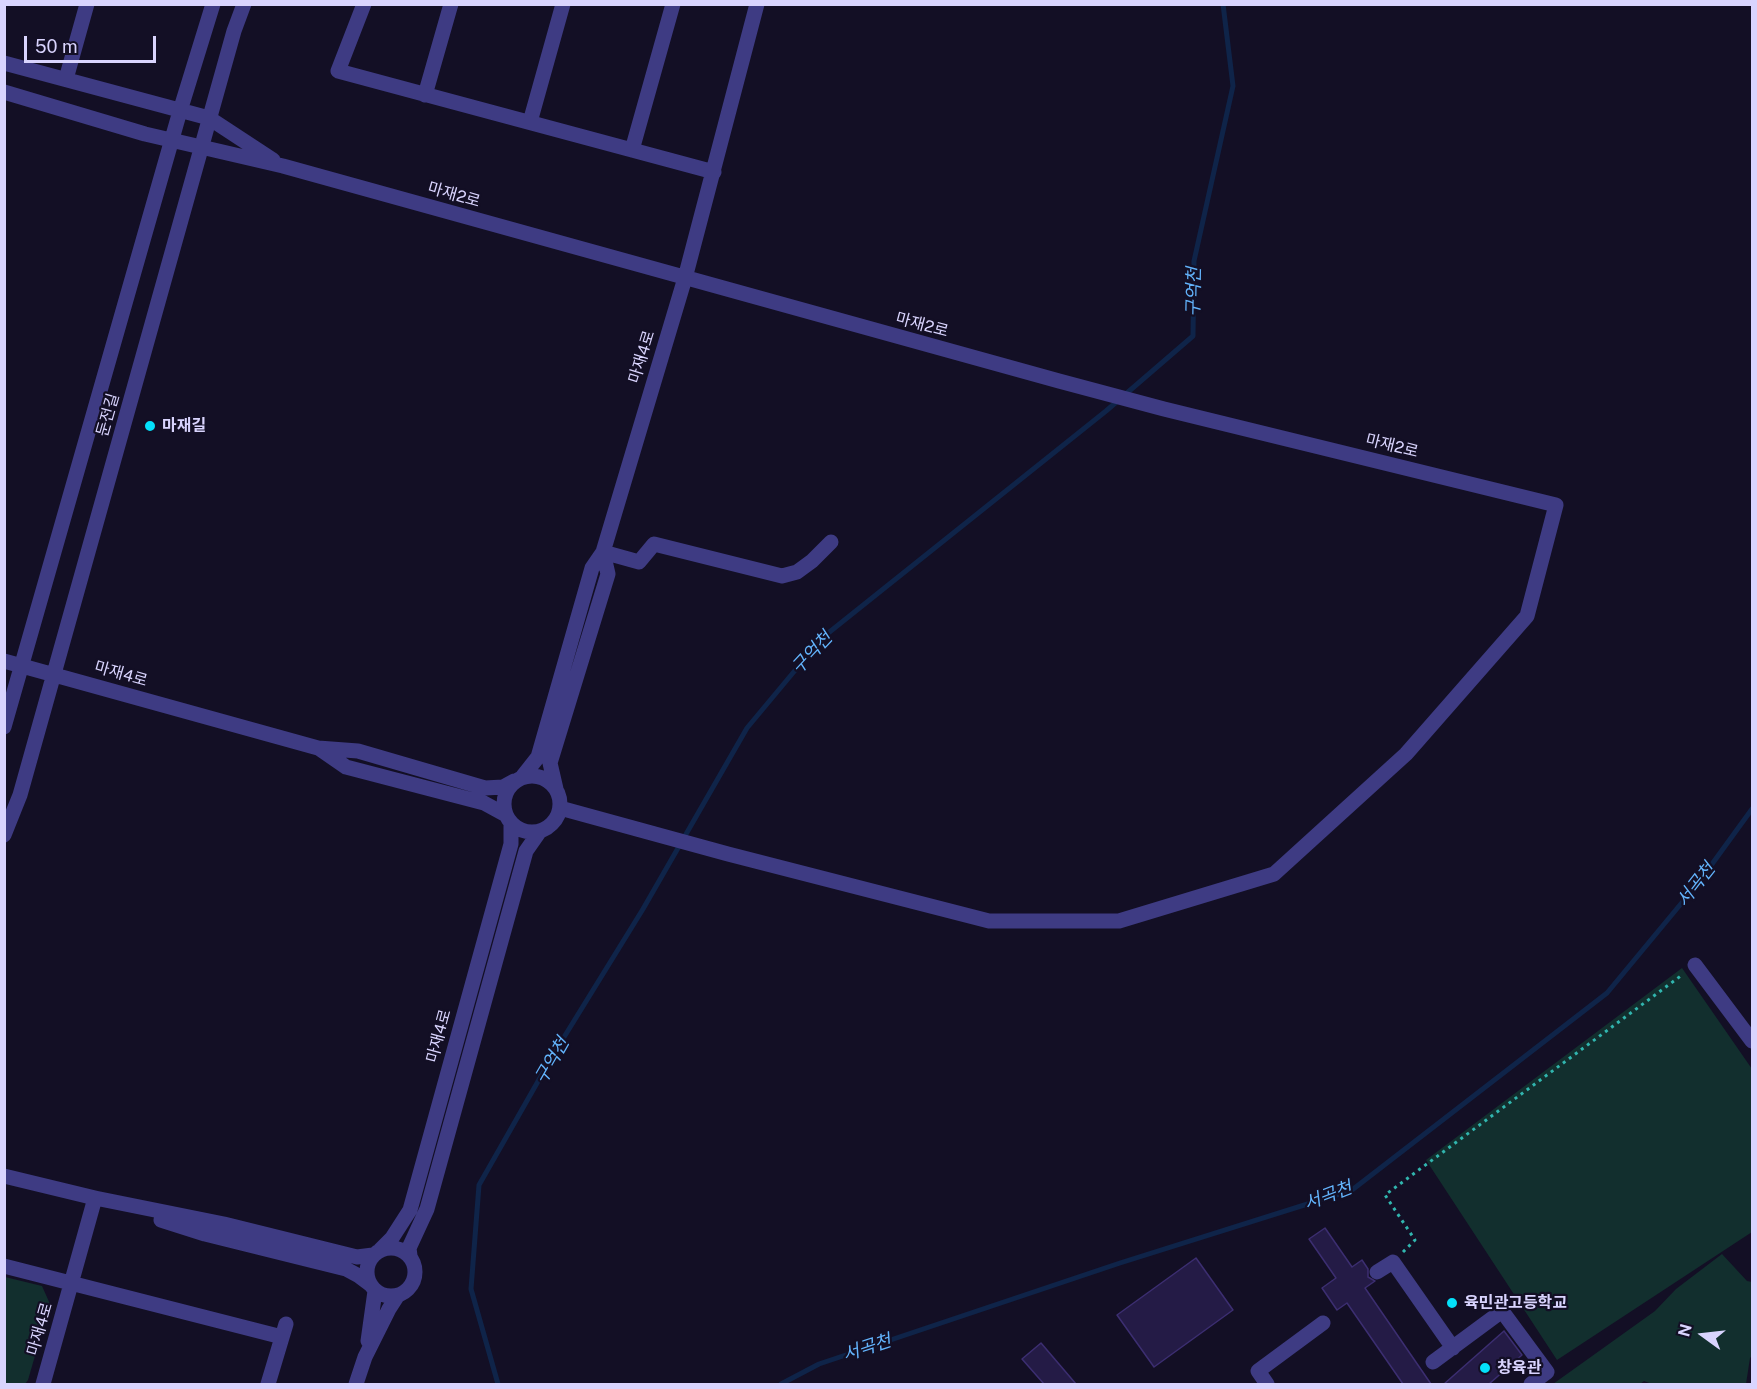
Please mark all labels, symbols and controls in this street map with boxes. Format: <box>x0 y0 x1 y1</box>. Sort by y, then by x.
scale bar <box>27 24 159 62</box>
text: 50 m <box>35 36 78 57</box>
street label: 마재2로 <box>426 178 482 212</box>
water label: 구억천 <box>1183 267 1205 317</box>
street label: 마재2로 <box>894 309 950 341</box>
street label: 마재4로 <box>625 328 659 386</box>
street label: 둔전길 <box>93 391 123 439</box>
place label: 마재길 <box>162 416 206 436</box>
marker: 마재길 <box>143 419 157 433</box>
street label: 마재2로 <box>1364 430 1420 462</box>
water label: 구억천 <box>787 627 837 679</box>
street label: 마재4로 <box>92 657 150 691</box>
water label: 서곡천 <box>1672 859 1720 911</box>
street label: 마재4로 <box>423 1007 455 1065</box>
water label: 구억천 <box>530 1034 574 1088</box>
water label: 서곡천 <box>1301 1177 1355 1215</box>
place label: 육민관고등학교 <box>1464 1293 1567 1313</box>
marker: 육민관고등학교 <box>1445 1296 1459 1310</box>
street label: 마재4로 <box>23 1300 57 1358</box>
north arrow <box>1673 1305 1733 1365</box>
text: N <box>1674 1322 1696 1339</box>
water label: 서곡천 <box>840 1330 894 1366</box>
place label: 창육관 <box>1497 1358 1541 1378</box>
marker: 창육관 <box>1478 1361 1492 1375</box>

